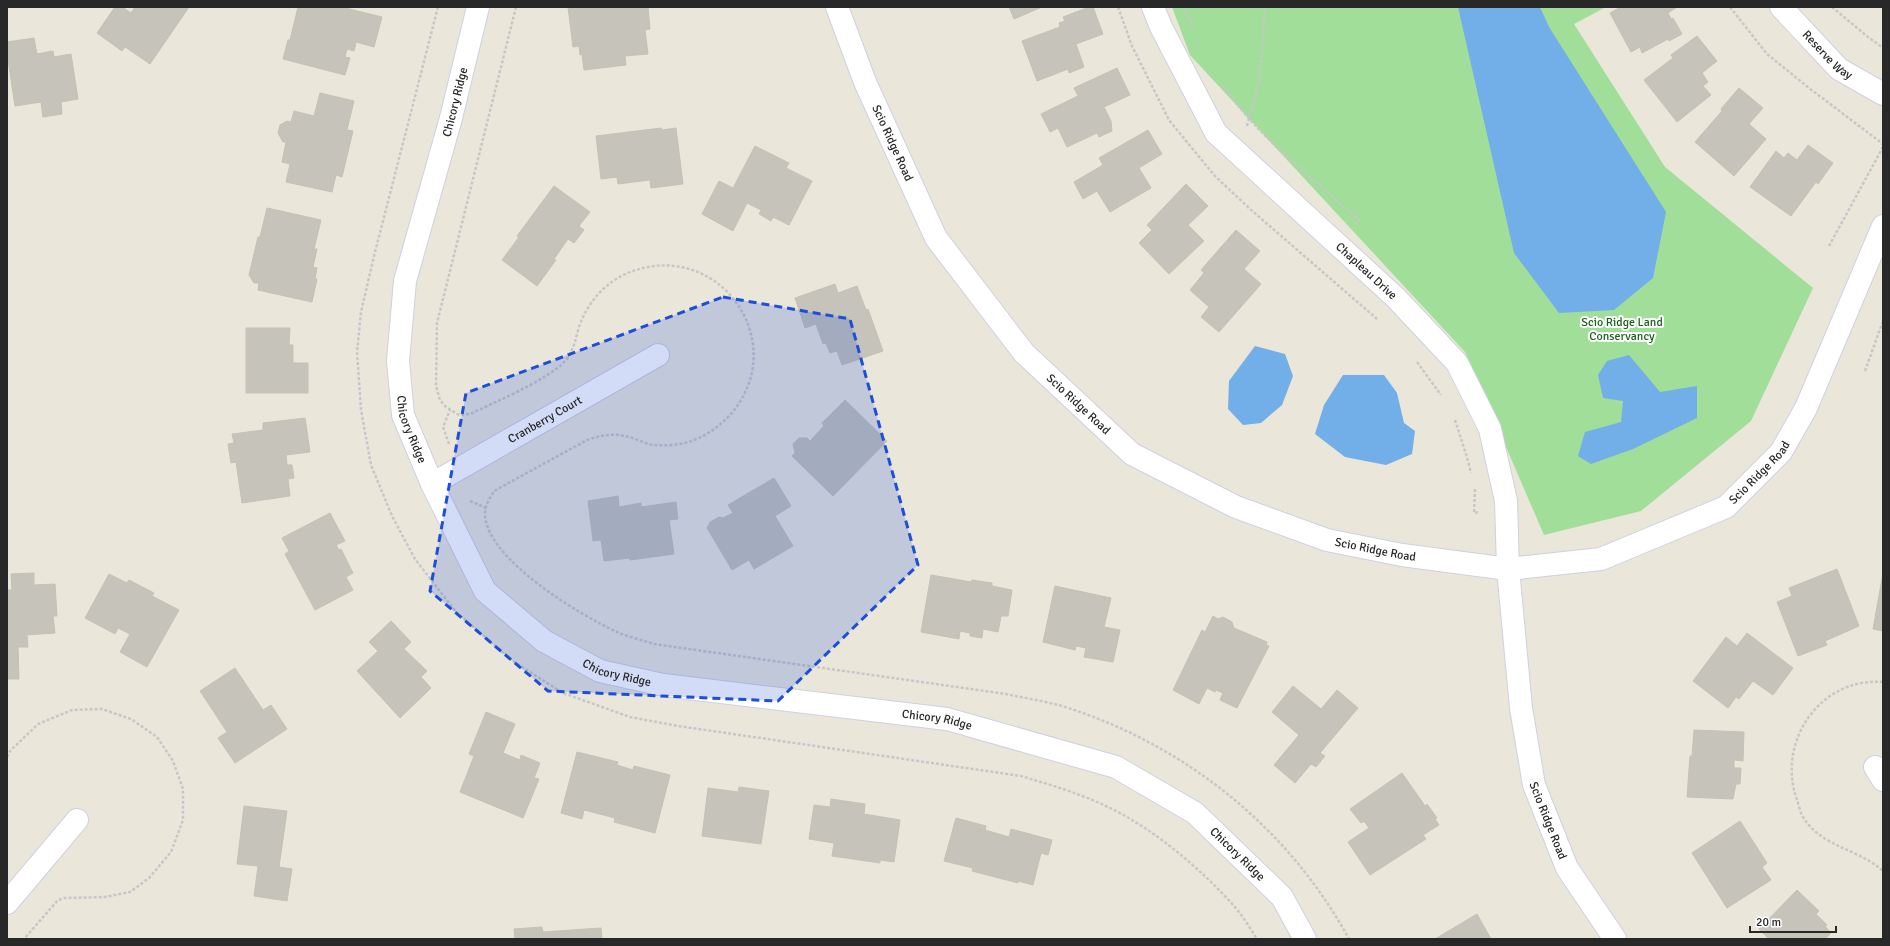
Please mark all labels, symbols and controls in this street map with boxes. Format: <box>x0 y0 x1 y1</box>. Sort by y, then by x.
street label: Reserve Way <box>1799 28 1855 83</box>
street label: Chicory Ridge <box>440 66 471 138</box>
street label: Scio Ridge Road <box>868 103 916 184</box>
street label: Chapleau Drive <box>1332 239 1400 303</box>
park label: Scio Ridge Land Conservancy <box>1581 315 1663 344</box>
street label: Scio Ridge Road <box>1043 371 1113 438</box>
street label: Cranberry Court <box>505 393 585 447</box>
street label: Chicory Ridge <box>393 395 429 466</box>
street label: Scio Ridge Road <box>1726 439 1794 508</box>
street label: Scio Ridge Road <box>1334 535 1417 565</box>
street label: Chicory Ridge <box>580 656 653 690</box>
street label: Chicory Ridge <box>901 707 974 734</box>
street label: Scio Ridge Road <box>1526 780 1570 862</box>
street label: Chicory Ridge <box>1206 824 1268 884</box>
scale bar <box>1750 908 1836 934</box>
text: 20 m <box>1756 915 1781 930</box>

